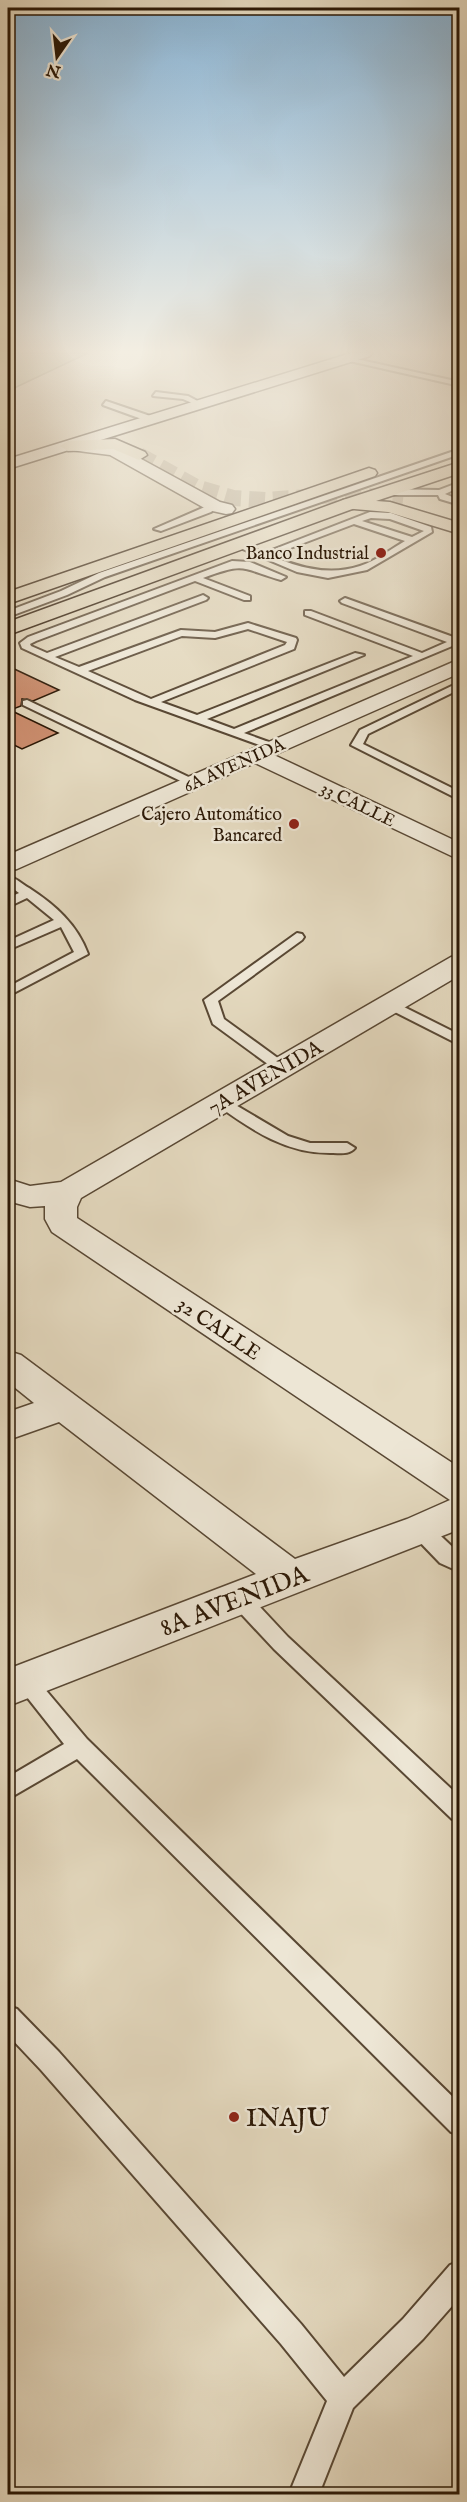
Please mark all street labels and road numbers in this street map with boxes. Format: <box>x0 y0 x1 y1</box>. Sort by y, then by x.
street label: 6A AVENIDA <box>180 733 290 799</box>
street label: 33 CALLE <box>316 777 399 833</box>
street label: 7A AVENIDA <box>204 1034 329 1122</box>
street label: 32 CALLE <box>171 1291 265 1367</box>
street label: 8A AVENIDA <box>156 1557 315 1645</box>

